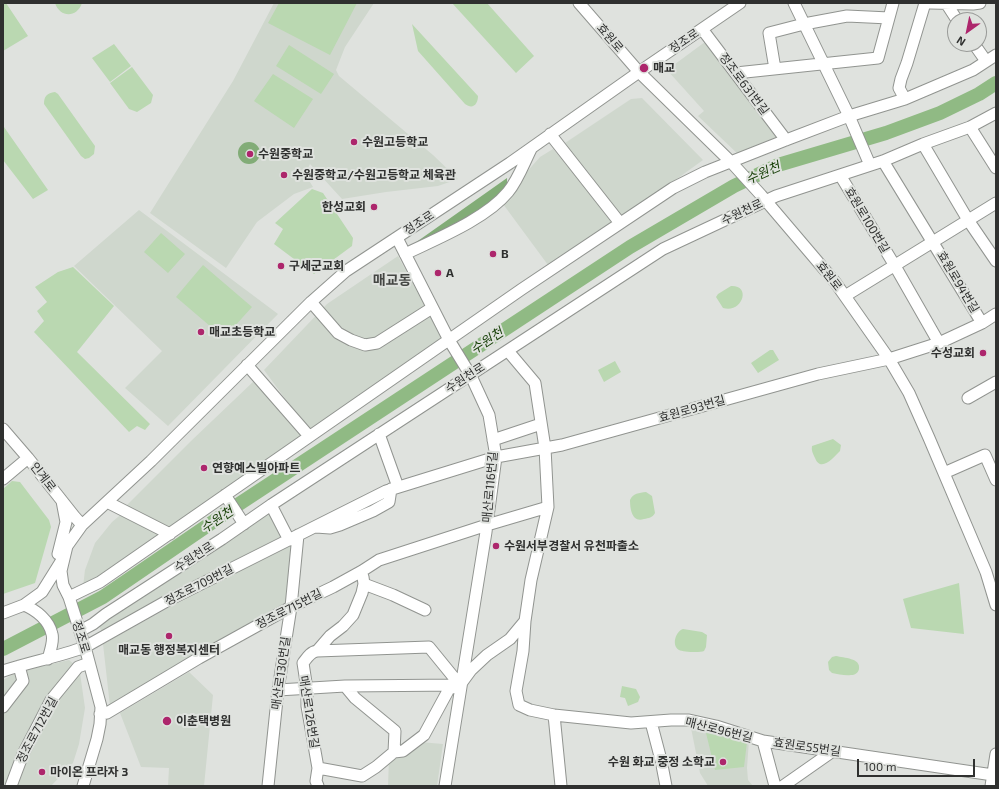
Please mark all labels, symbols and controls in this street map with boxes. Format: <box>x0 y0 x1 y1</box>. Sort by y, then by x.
north arrow <box>947 12 987 52</box>
street label: 효원로 <box>594 21 626 55</box>
street label: 정조로 <box>666 26 702 56</box>
text: N <box>954 34 968 49</box>
street label: 정조로631번길 <box>716 50 772 118</box>
place label: 매교 <box>653 61 675 75</box>
marker: 매교 <box>638 62 650 74</box>
place label: 수원고등학교 <box>362 135 428 149</box>
marker: 수원고등학교 <box>349 137 359 147</box>
place label: 수원중학교 <box>258 147 313 161</box>
marker: 수원중학교 <box>245 149 255 159</box>
water label: 수원천 <box>743 159 783 187</box>
place label: 수원중학교/수원고등학교 체육관 <box>292 168 456 182</box>
marker: 수원중학교/수원고등학교 체육관 <box>279 170 289 180</box>
street label: 효원로100번길 <box>842 184 892 256</box>
street label: 수원천로 <box>719 196 765 228</box>
place label: 한성교회 <box>322 200 366 214</box>
marker: 한성교회 <box>369 202 379 212</box>
street label: 정조로 <box>401 208 437 238</box>
place label: B <box>501 247 509 261</box>
marker: B <box>488 249 498 259</box>
street label: 효원로94번길 <box>934 249 982 315</box>
place label: 구세군교회 <box>289 259 344 273</box>
street label: 효원로 <box>813 259 845 293</box>
marker: 구세군교회 <box>276 261 286 271</box>
place label: A <box>446 266 454 280</box>
marker: A <box>433 268 443 278</box>
district label: 매교동 <box>373 272 411 288</box>
place label: 매교초등학교 <box>209 325 275 339</box>
water label: 수원천 <box>468 325 506 357</box>
marker: 매교초등학교 <box>196 327 206 337</box>
place label: 수성교회 <box>931 346 975 360</box>
marker: 수성교회 <box>978 348 988 358</box>
street label: 수원천로 <box>443 360 487 396</box>
street label: 효원로93번길 <box>657 393 727 425</box>
street label: 매산로116번길 <box>480 451 500 523</box>
street label: 인계로 <box>27 460 59 494</box>
place label: 연향예스빌아파트 <box>212 461 300 475</box>
marker: 연향예스빌아파트 <box>199 463 209 473</box>
water label: 수원천 <box>198 504 236 536</box>
street label: 수원천로 <box>172 539 216 575</box>
place label: 수원서부경찰서 유천파출소 <box>504 539 639 553</box>
marker: 수원서부경찰서 유천파출소 <box>491 541 501 551</box>
street label: 정조로709번길 <box>162 561 236 609</box>
street label: 정조로715번길 <box>253 586 325 632</box>
street label: 정조로 <box>69 619 93 655</box>
marker: 매교동 행정복지센터 <box>164 631 174 641</box>
street label: 매산로130번길 <box>269 635 293 711</box>
place label: 매교동 행정복지센터 <box>118 643 220 657</box>
street label: 매산로126번길 <box>296 675 322 749</box>
street label: 정조로712번길 <box>14 694 60 766</box>
place label: 이춘택병원 <box>176 714 231 728</box>
marker: 이춘택병원 <box>161 715 173 727</box>
street label: 매산로96번길 <box>684 715 754 745</box>
street label: 효원로55번길 <box>772 735 842 759</box>
scale bar <box>859 751 977 777</box>
place label: 수원 화교 중정 소학교 <box>608 755 715 769</box>
marker: 수원 화교 중정 소학교 <box>718 757 728 767</box>
text: 100 m <box>864 759 896 773</box>
place label: 마이온 프라자 3 <box>50 765 128 779</box>
marker: 마이온 프라자 3 <box>37 767 47 777</box>

